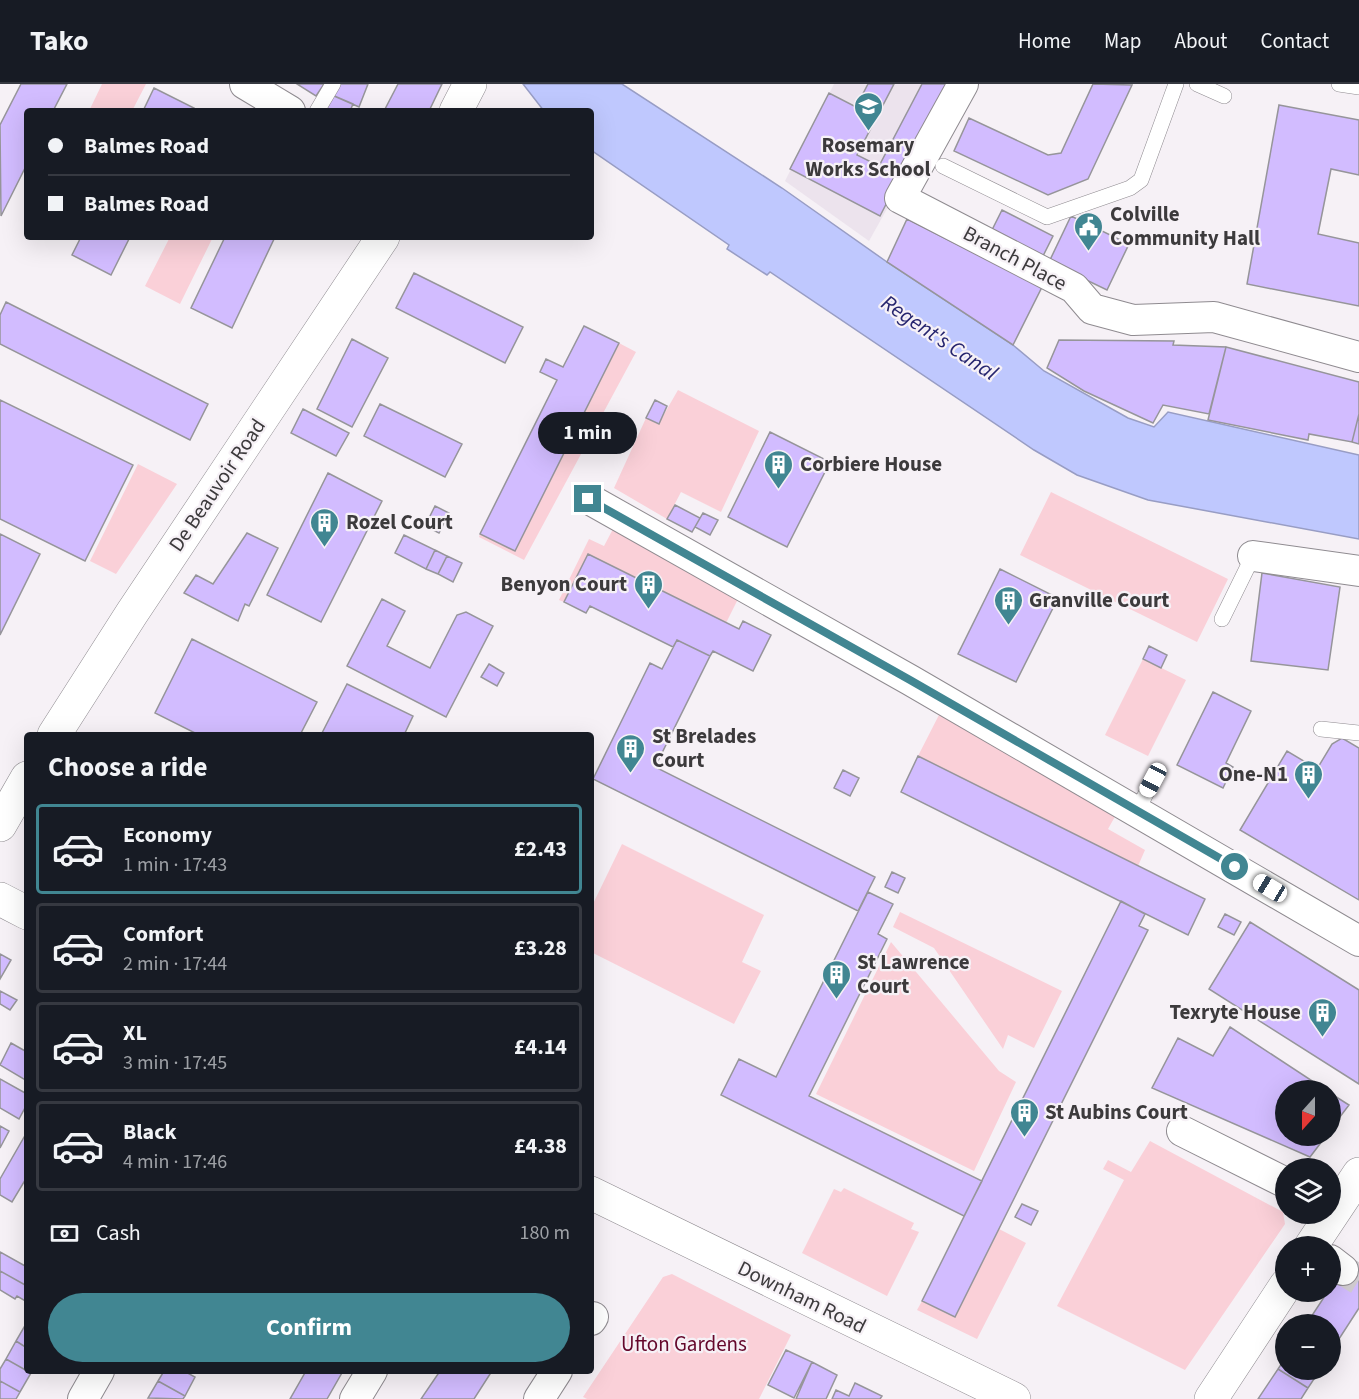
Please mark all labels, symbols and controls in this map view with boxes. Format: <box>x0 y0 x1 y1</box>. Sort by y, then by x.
text: Tako <box>30 21 89 61</box>
text: Home <box>1018 26 1071 56</box>
text: Map <box>1104 26 1142 56</box>
text: About <box>1175 26 1227 56</box>
text: Contact <box>1260 26 1329 56</box>
school or university icon: Rosemary Works School <box>852 90 884 132</box>
text: Balmes Road <box>84 130 209 162</box>
place label: Rosemary Works School <box>806 130 930 184</box>
text: Balmes Road <box>84 188 209 220</box>
place label: Colville Community Hall <box>1110 199 1260 253</box>
public building icon: Colville Community Hall <box>1073 210 1105 252</box>
street label: Branch Place <box>958 218 1072 298</box>
water label: Regent's Canal <box>875 287 1004 389</box>
street label: De Beauvoir Road <box>161 412 273 558</box>
callout: 1 min <box>538 412 638 454</box>
text: 1 min <box>563 419 612 447</box>
building icon: Corbiere House <box>763 448 795 490</box>
place label: Corbiere House <box>800 449 942 479</box>
route end <box>574 485 601 512</box>
building icon: Rozel Court <box>309 506 341 548</box>
place label: Rozel Court <box>346 507 453 537</box>
building icon: Benyon Court <box>632 568 664 610</box>
place label: Benyon Court <box>501 569 627 599</box>
building icon: Granville Court <box>992 584 1024 626</box>
place label: Granville Court <box>1029 585 1169 615</box>
place label: St Brelades Court <box>652 721 756 775</box>
building icon: St Brelades Court <box>615 732 647 774</box>
text: Choose a ride <box>48 748 208 787</box>
building icon: One-N1 <box>1293 758 1325 800</box>
place label: One-N1 <box>1219 759 1288 789</box>
car <box>1137 760 1169 800</box>
text: Economy <box>123 819 212 851</box>
icon: car <box>51 822 105 876</box>
text: £2.43 <box>514 833 567 865</box>
text: 1 min · 17:43 <box>123 851 227 879</box>
route start <box>1221 853 1248 880</box>
car <box>1250 871 1290 905</box>
text: Comfort <box>123 918 204 950</box>
icon: car <box>51 921 105 975</box>
text: £3.28 <box>514 932 567 964</box>
place label: St Lawrence Court <box>857 947 970 1001</box>
text: 2 min · 17:44 <box>123 950 227 978</box>
building icon: St Lawrence Court <box>820 958 852 1000</box>
building icon: Texryte House <box>1306 996 1338 1038</box>
place label: Texryte House <box>1169 997 1301 1027</box>
text: XL <box>123 1017 147 1049</box>
icon: car <box>51 1020 105 1074</box>
text: £4.14 <box>514 1031 567 1063</box>
text: 3 min · 17:45 <box>123 1049 227 1077</box>
north arrow <box>1275 1080 1341 1146</box>
map controls <box>1275 1080 1341 1380</box>
building icon: St Aubins Court <box>1008 1096 1040 1138</box>
place label: St Aubins Court <box>1045 1097 1188 1127</box>
text: Black <box>123 1116 177 1148</box>
icon: car <box>51 1119 105 1173</box>
text: £4.38 <box>514 1130 567 1162</box>
text: 4 min · 17:46 <box>123 1148 227 1176</box>
button: layers <box>1275 1158 1341 1224</box>
icon: cash <box>48 1217 81 1250</box>
text: Cash <box>96 1217 141 1249</box>
text: 180 m <box>520 1219 570 1247</box>
button: + <box>1275 1236 1341 1302</box>
street label: Downham Road <box>733 1253 871 1341</box>
button: Confirm <box>48 1293 570 1362</box>
button: − <box>1275 1314 1341 1380</box>
park label: Ufton Gardens <box>621 1329 747 1359</box>

